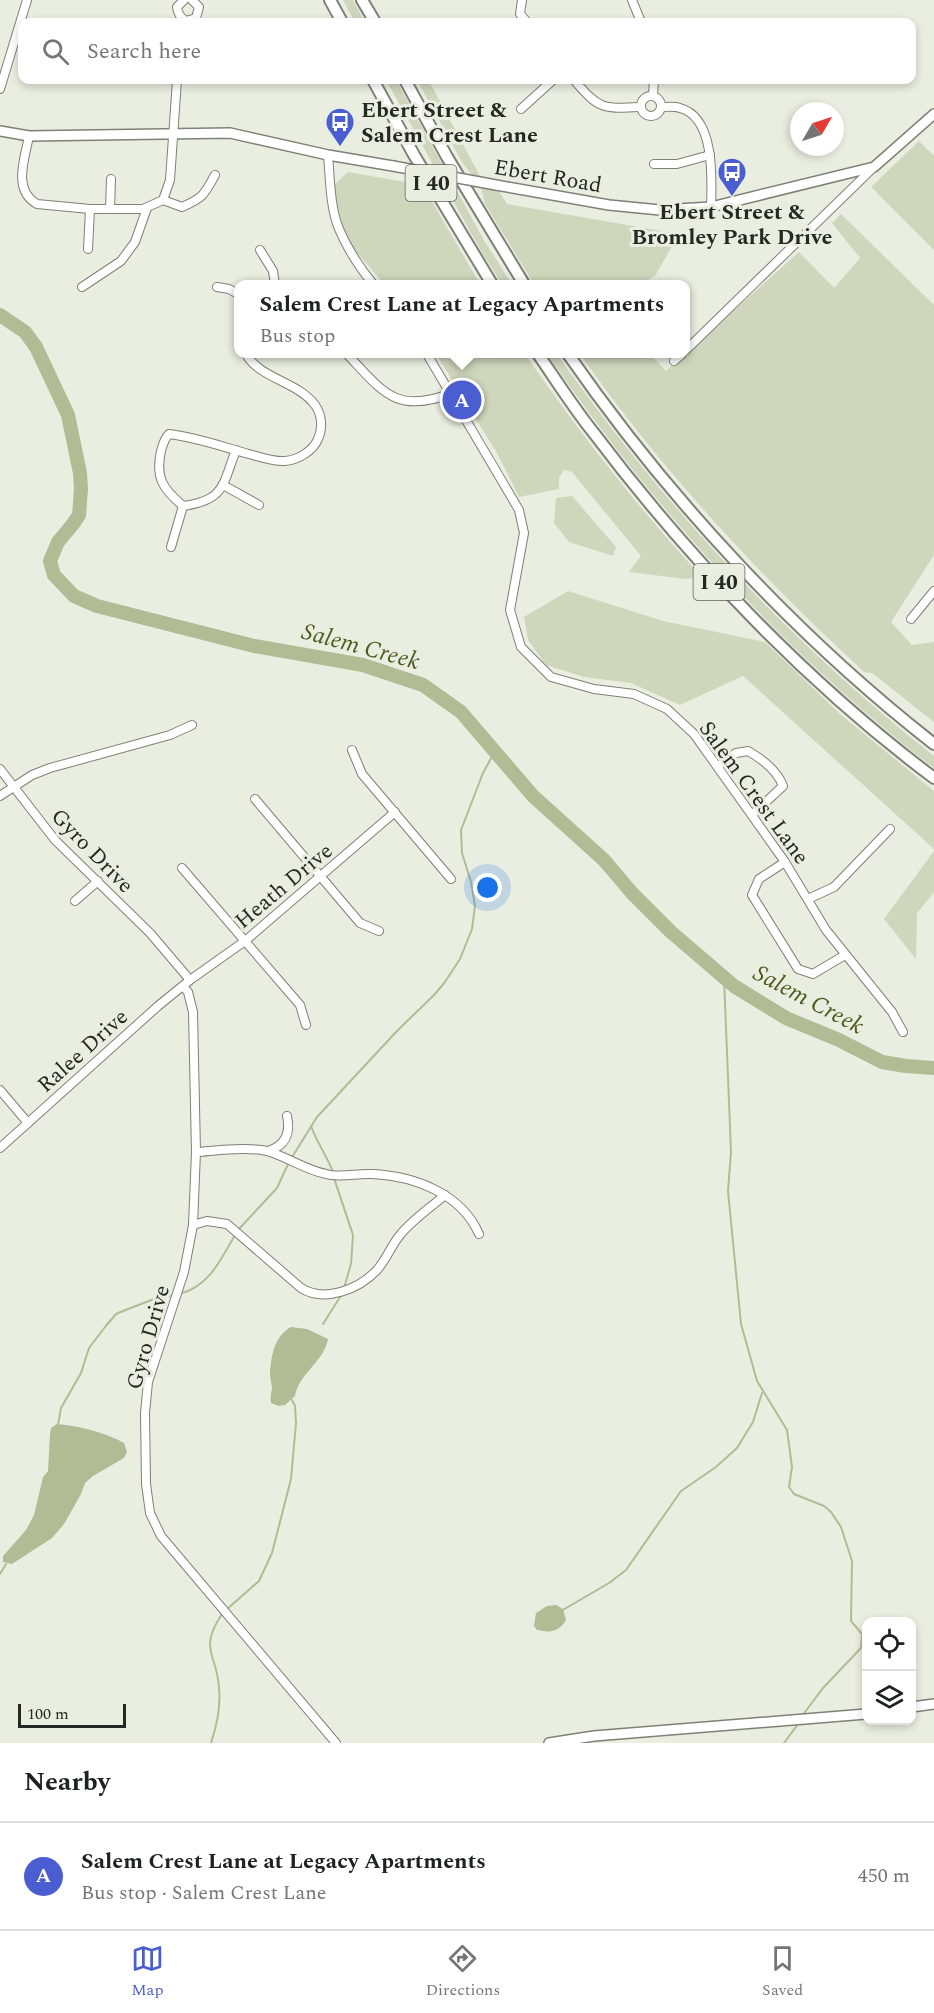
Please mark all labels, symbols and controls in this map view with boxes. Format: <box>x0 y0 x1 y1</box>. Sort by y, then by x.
search box <box>18 18 916 84</box>
icon: search <box>39 35 72 68</box>
text: Search here <box>87 35 201 68</box>
place label: Ebert Street & Salem Crest Lane <box>361 94 538 152</box>
north arrow <box>790 102 844 156</box>
bus stop icon: Ebert Street & Salem Crest Lane <box>324 106 356 148</box>
street label: Ebert Road <box>491 151 604 202</box>
bus stop icon: Ebert Street & Bromley Park Drive <box>716 156 748 198</box>
road number: I 40 <box>406 165 456 201</box>
place label: Ebert Street & Bromley Park Drive <box>631 196 833 254</box>
popup <box>234 280 690 358</box>
text: Salem Crest Lane at Legacy Apartments <box>260 288 664 321</box>
text: Bus stop <box>260 321 335 351</box>
pin: A <box>442 378 482 422</box>
road number: I 40 <box>694 564 744 600</box>
water label: Salem Creek <box>298 614 424 680</box>
street label: Salem Crest Lane <box>690 714 817 871</box>
street label: Gyro Drive <box>43 801 141 901</box>
street label: Heath Drive <box>228 835 340 937</box>
your location <box>473 873 502 902</box>
water label: Salem Creek <box>747 956 870 1044</box>
street label: Ralee Drive <box>30 1001 136 1101</box>
street label: Gyro Drive <box>118 1281 179 1394</box>
map controls <box>862 1617 916 1725</box>
button: locate <box>862 1617 916 1671</box>
button: layers <box>862 1671 916 1725</box>
scale bar <box>18 1701 126 1728</box>
text: 100 m <box>27 1702 69 1726</box>
text: Nearby <box>24 1762 110 1802</box>
text: Salem Crest Lane at Legacy Apartments <box>81 1845 486 1878</box>
text: A <box>36 1861 51 1891</box>
text: 450 m <box>858 1861 910 1891</box>
text: Bus stop · Salem Crest Lane <box>81 1878 327 1908</box>
tab: Map <box>131 1942 164 2002</box>
tab: Directions <box>426 1942 500 2002</box>
tab: Saved <box>762 1942 803 2002</box>

